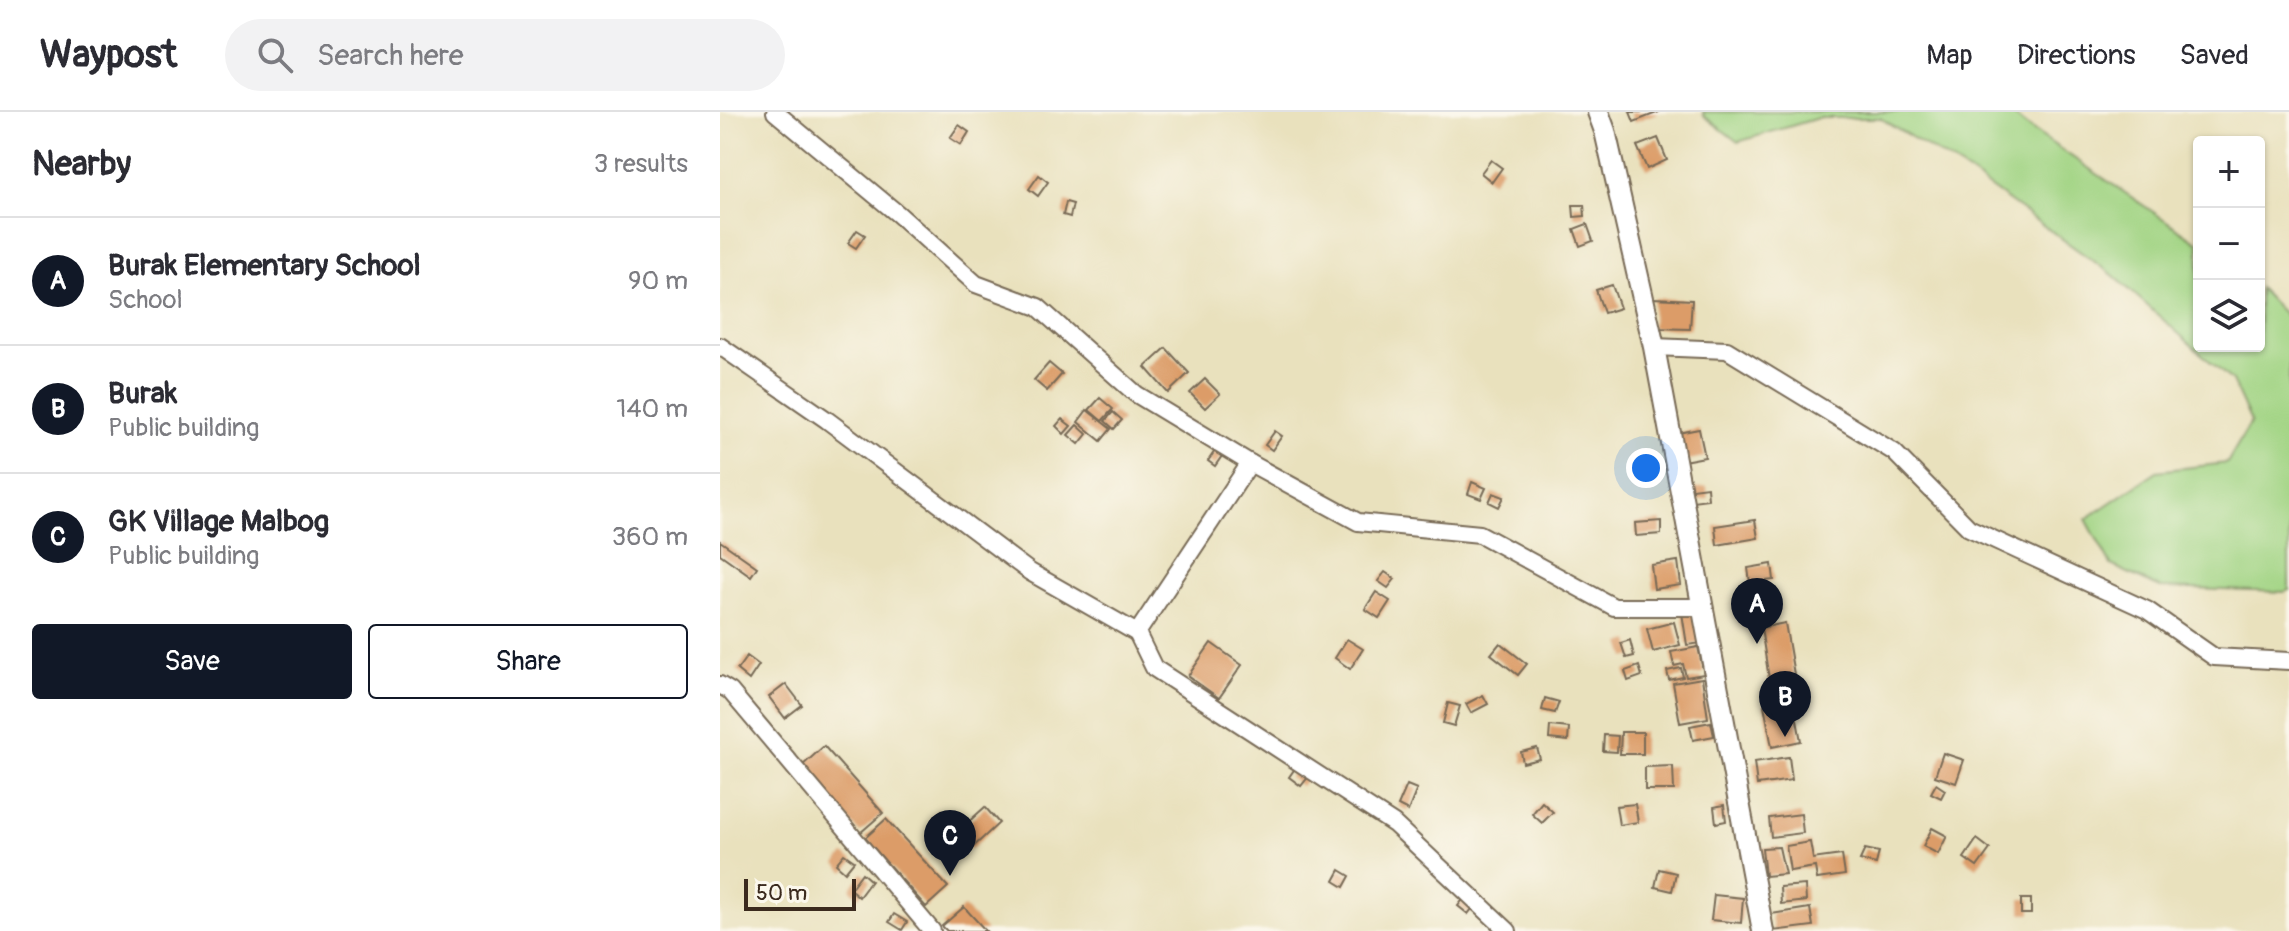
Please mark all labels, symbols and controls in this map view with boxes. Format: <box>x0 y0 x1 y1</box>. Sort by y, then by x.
search box <box>225 19 785 91</box>
text: Waypost <box>40 31 177 79</box>
icon: search <box>253 33 297 77</box>
text: Search here <box>317 37 464 74</box>
text: Map <box>1926 38 1973 73</box>
text: Directions <box>2017 38 2136 73</box>
text: Saved <box>2180 38 2249 73</box>
map controls <box>2193 136 2265 352</box>
button: + <box>2193 136 2265 208</box>
text: Nearby <box>32 143 131 186</box>
text: 3 results <box>594 148 688 180</box>
button: − <box>2193 208 2265 280</box>
text: Burak Elementary School <box>108 247 421 284</box>
text: A <box>50 265 66 297</box>
text: 90 m <box>628 265 688 297</box>
button: layers <box>2193 280 2265 352</box>
text: School <box>108 284 183 316</box>
text: Burak <box>108 375 177 412</box>
text: B <box>51 393 65 425</box>
text: 140 m <box>616 393 688 425</box>
text: Public building <box>108 412 259 444</box>
your location <box>1626 448 1666 488</box>
text: GK Village Malbog <box>108 503 329 540</box>
text: C <box>50 521 66 553</box>
text: 360 m <box>612 521 688 553</box>
text: Public building <box>108 540 259 572</box>
pin: A <box>1731 578 1783 644</box>
button: Save <box>32 624 352 699</box>
button: Share <box>368 624 688 699</box>
pin: B <box>1759 671 1811 737</box>
pin: C <box>924 810 976 876</box>
scale bar <box>744 875 856 911</box>
text: 50 m <box>756 879 807 907</box>

